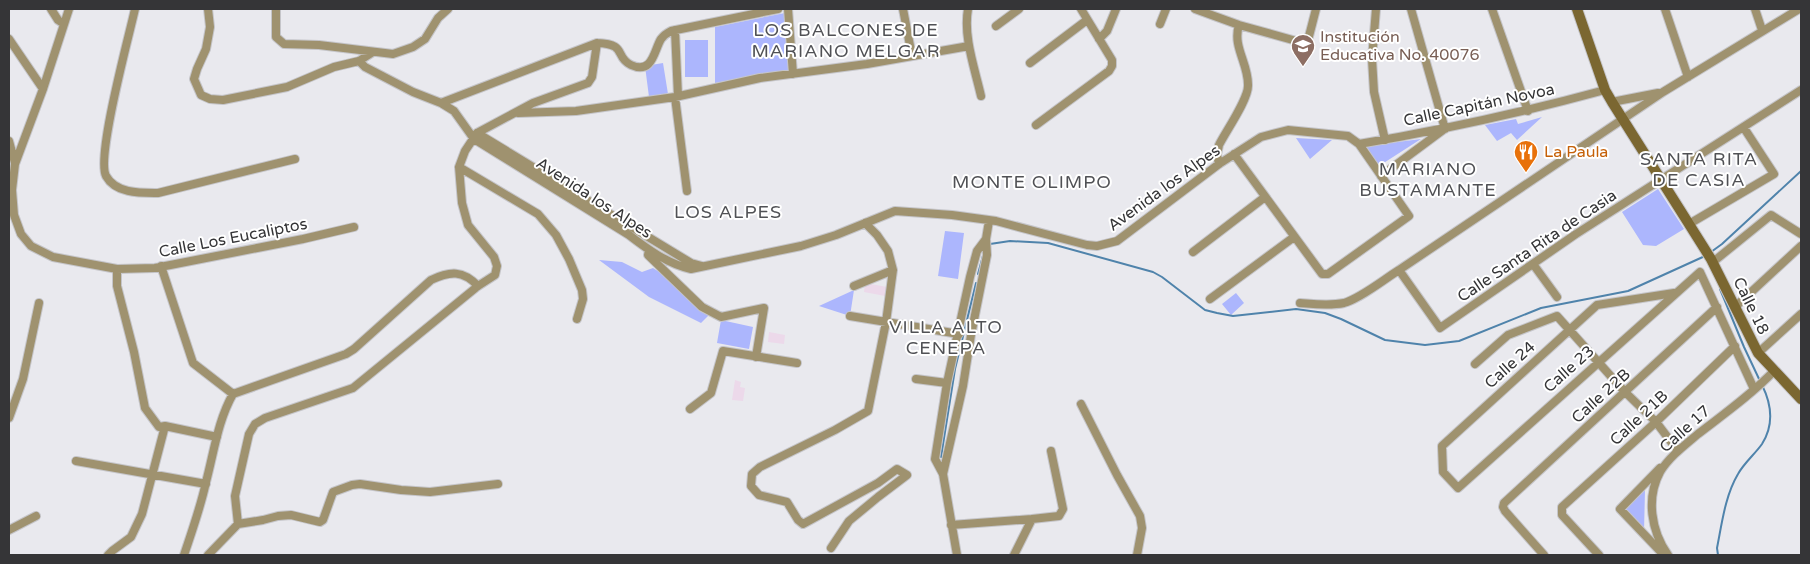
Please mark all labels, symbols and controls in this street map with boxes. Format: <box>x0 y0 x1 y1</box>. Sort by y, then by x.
district label: LOS BALCONES DE MARIANO MELGAR <box>751 19 941 62</box>
place label: Institución Educativa No. 40076 <box>1320 27 1480 65</box>
school or university icon: Institución Educativa No. 40076 <box>1290 33 1316 67</box>
street label: Calle Capitán Novoa <box>1402 79 1556 131</box>
restaurant icon: La Paula <box>1513 139 1539 173</box>
street label: Avenida los Alpes <box>1104 141 1224 235</box>
place label: La Paula <box>1544 142 1608 162</box>
district label: SANTA RITA DE CASIA <box>1640 148 1758 191</box>
street label: Avenida los Alpes <box>532 153 656 243</box>
district label: MARIANO BUSTAMANTE <box>1359 158 1497 201</box>
district label: MONTE OLIMPO <box>952 171 1112 193</box>
street label: Calle Santa Rita de Casia <box>1454 185 1620 307</box>
district label: LOS ALPES <box>674 201 782 223</box>
street label: Calle Los Eucaliptos <box>157 214 309 262</box>
street label: Calle 18 <box>1729 274 1773 338</box>
district label: VILLA ALTO CENEPA <box>889 316 1003 359</box>
street label: Calle 24 <box>1480 337 1540 393</box>
street label: Calle 23 <box>1539 341 1599 397</box>
street label: Calle 22B <box>1567 364 1635 428</box>
street label: Calle 21B <box>1606 386 1672 450</box>
street label: Calle 17 <box>1655 401 1715 457</box>

